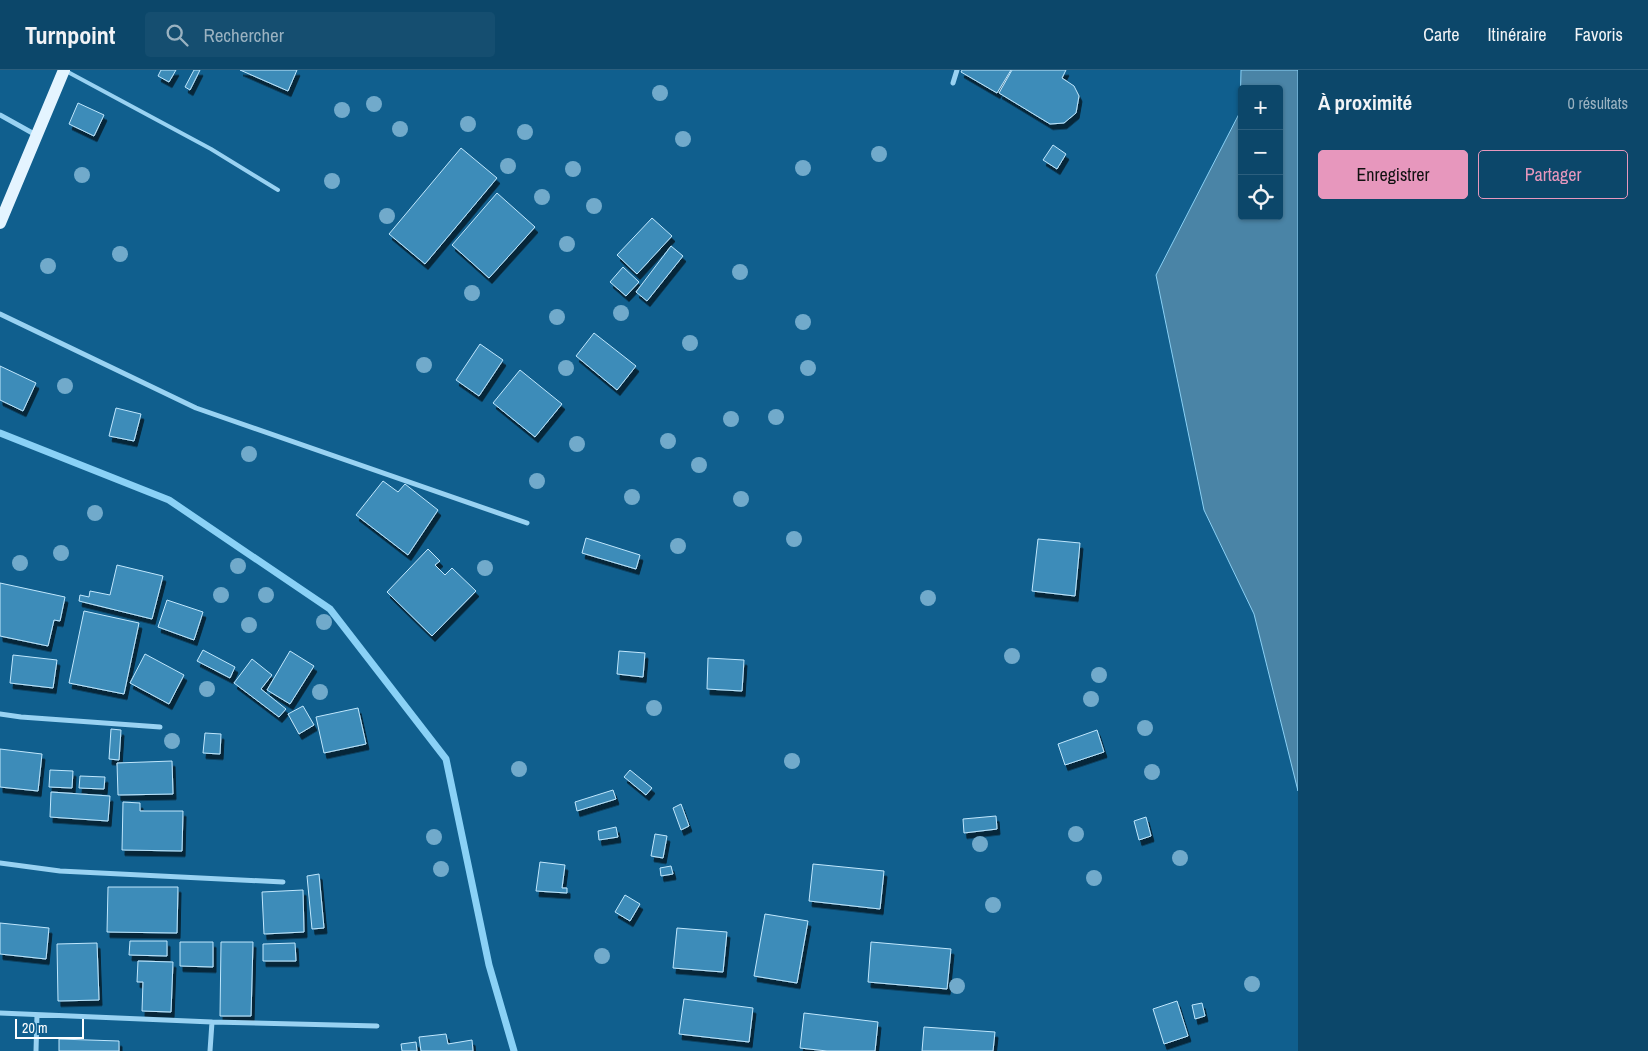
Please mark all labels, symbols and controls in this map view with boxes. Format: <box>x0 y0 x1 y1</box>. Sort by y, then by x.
search box <box>145 12 495 57</box>
text: Turnpoint <box>25 19 115 51</box>
icon: search <box>163 21 191 49</box>
text: Rechercher <box>203 22 284 48</box>
text: Carte <box>1423 22 1459 47</box>
text: Itinéraire <box>1487 22 1547 47</box>
text: Favoris <box>1575 22 1623 47</box>
map controls <box>1238 85 1283 220</box>
button: + <box>1238 85 1283 130</box>
text: À proximité <box>1318 88 1412 117</box>
text: 0 résultats <box>1567 92 1628 114</box>
button: − <box>1238 130 1283 175</box>
button: Enregistrer <box>1318 150 1468 199</box>
button: Partager <box>1478 150 1628 199</box>
button: locate <box>1238 175 1283 220</box>
scale bar <box>15 1016 84 1039</box>
text: 20 m <box>22 1019 48 1037</box>

